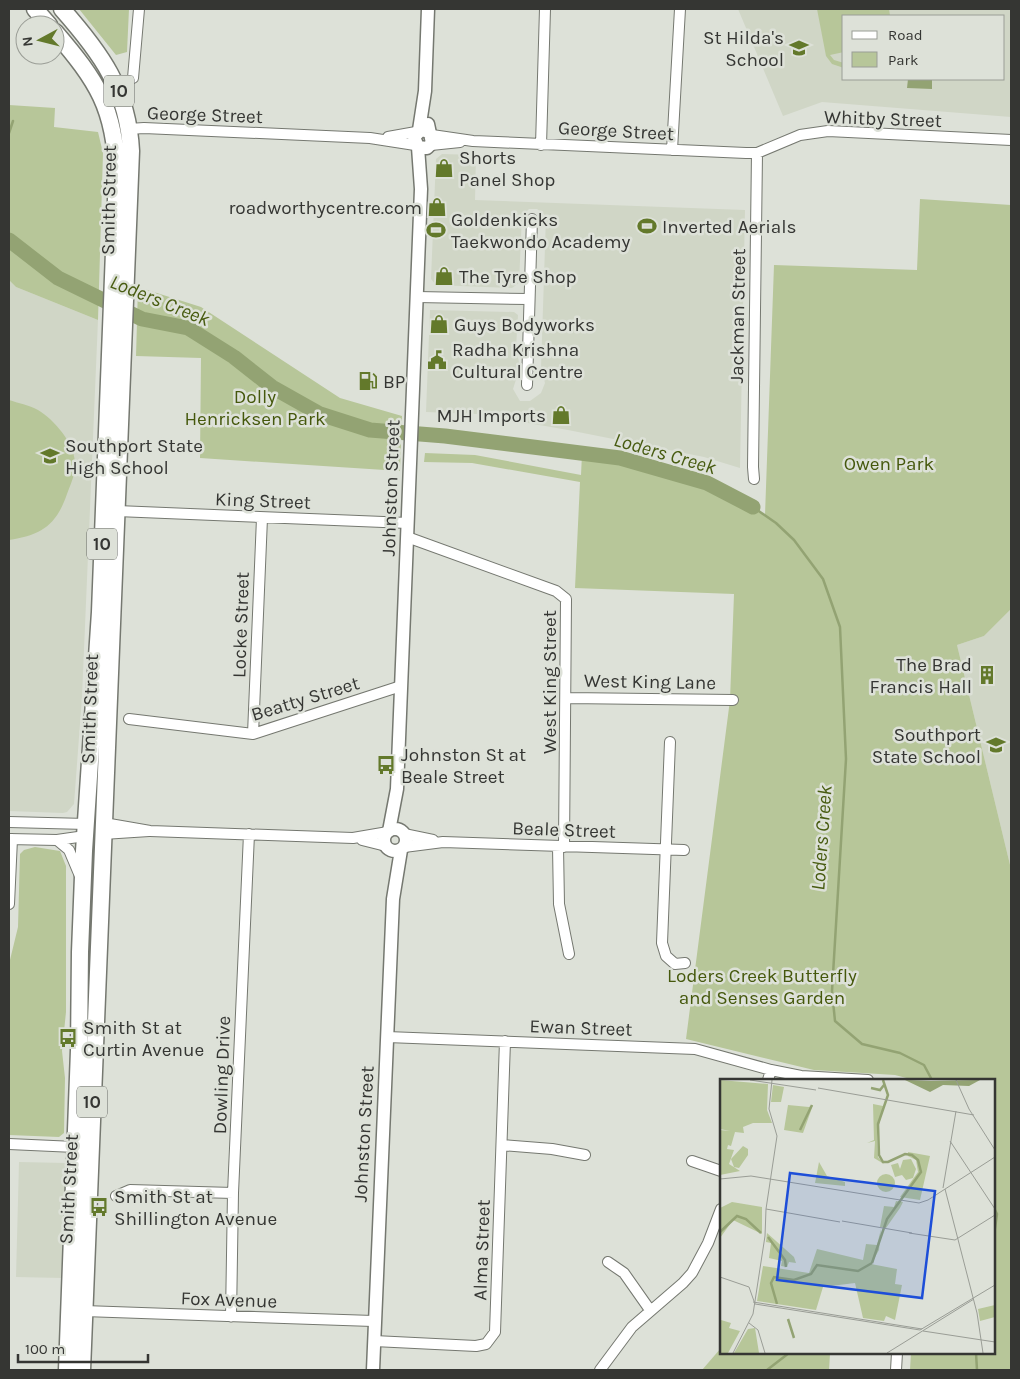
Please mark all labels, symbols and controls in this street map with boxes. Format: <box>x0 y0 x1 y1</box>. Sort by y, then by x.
north arrow <box>15 15 65 65</box>
legend <box>842 15 1005 80</box>
text: Road <box>888 26 923 44</box>
place label: St Hilda's School <box>703 27 784 71</box>
text: N <box>19 36 37 48</box>
school or university icon: St Hilda's School <box>788 37 810 59</box>
text: Park <box>888 51 918 69</box>
road number: 10 <box>104 76 134 106</box>
street label: George Street <box>147 102 263 128</box>
street label: Whitby Street <box>824 106 942 132</box>
street label: George Street <box>557 117 674 145</box>
street label: Smith Street <box>97 145 121 255</box>
place label: Shorts Panel Shop <box>459 147 555 191</box>
shop icon: Shorts Panel Shop <box>433 157 455 179</box>
shop icon: roadworthycentre.com <box>426 196 448 218</box>
place label: roadworthycentre.com <box>228 197 422 219</box>
place label: Goldenkicks Taekwondo Academy <box>451 209 631 253</box>
sports icon: Inverted Aerials <box>636 215 658 237</box>
place label: Inverted Aerials <box>662 216 797 238</box>
sports icon: Goldenkicks Taekwondo Academy <box>425 219 447 241</box>
street label: Jackman Street <box>726 248 750 384</box>
shop icon: The Tyre Shop <box>433 265 455 287</box>
place label: The Tyre Shop <box>459 266 577 288</box>
water label: Loders Creek <box>107 270 214 331</box>
shop icon: Guys Bodyworks <box>428 313 450 335</box>
place label: Guys Bodyworks <box>454 314 595 336</box>
place label: Radha Krishna Cultural Centre <box>452 339 583 383</box>
public building icon: Radha Krishna Cultural Centre <box>426 349 448 371</box>
fuel station icon: BP <box>357 370 379 392</box>
place label: BP <box>383 371 405 393</box>
park label: Dolly Henricksen Park <box>184 386 326 430</box>
shop icon: MJH Imports <box>550 404 572 426</box>
place label: MJH Imports <box>436 405 546 427</box>
street label: Johnston Street <box>378 419 404 557</box>
water label: Loders Creek <box>611 428 719 479</box>
place label: Southport State High School <box>65 435 203 479</box>
school or university icon: Southport State High School <box>39 445 61 467</box>
park label: Owen Park <box>844 453 934 475</box>
street label: King Street <box>215 488 311 514</box>
road number: 10 <box>87 528 117 560</box>
street label: Locke Street <box>228 572 254 678</box>
street label: West King Street <box>539 610 561 754</box>
street label: Smith Street <box>77 654 103 764</box>
place label: The Brad Francis Hall <box>869 654 972 698</box>
building icon: The Brad Francis Hall <box>976 664 998 686</box>
street label: West King Lane <box>584 670 716 694</box>
street label: Beatty Street <box>249 672 362 726</box>
place label: Southport State School <box>872 724 981 768</box>
school or university icon: Southport State School <box>985 734 1007 756</box>
place label: Johnston St at Beale Street <box>401 744 526 788</box>
bus stop icon: Johnston St at Beale Street <box>375 754 397 776</box>
water label: Loders Creek <box>806 784 837 891</box>
street label: Beale Street <box>512 817 616 843</box>
park label: Loders Creek Butterfly and Senses Garden <box>667 965 857 1009</box>
street label: Dowling Drive <box>209 1015 235 1135</box>
street label: Ewan Street <box>529 1015 633 1041</box>
place label: Smith St at Curtin Avenue <box>83 1017 204 1061</box>
bus stop icon: Smith St at Curtin Avenue <box>57 1027 79 1049</box>
street label: Johnston Street <box>349 1065 379 1203</box>
inset map <box>720 1079 995 1354</box>
road number: 10 <box>77 1086 107 1118</box>
street label: Smith Street <box>55 1133 83 1245</box>
place label: Smith St at Shillington Avenue <box>114 1186 277 1230</box>
bus stop icon: Smith St at Shillington Avenue <box>88 1196 110 1218</box>
street label: Alma Street <box>469 1199 495 1301</box>
street label: Fox Avenue <box>180 1287 278 1313</box>
scale bar <box>18 1332 148 1364</box>
text: 100 m <box>25 1340 65 1358</box>

